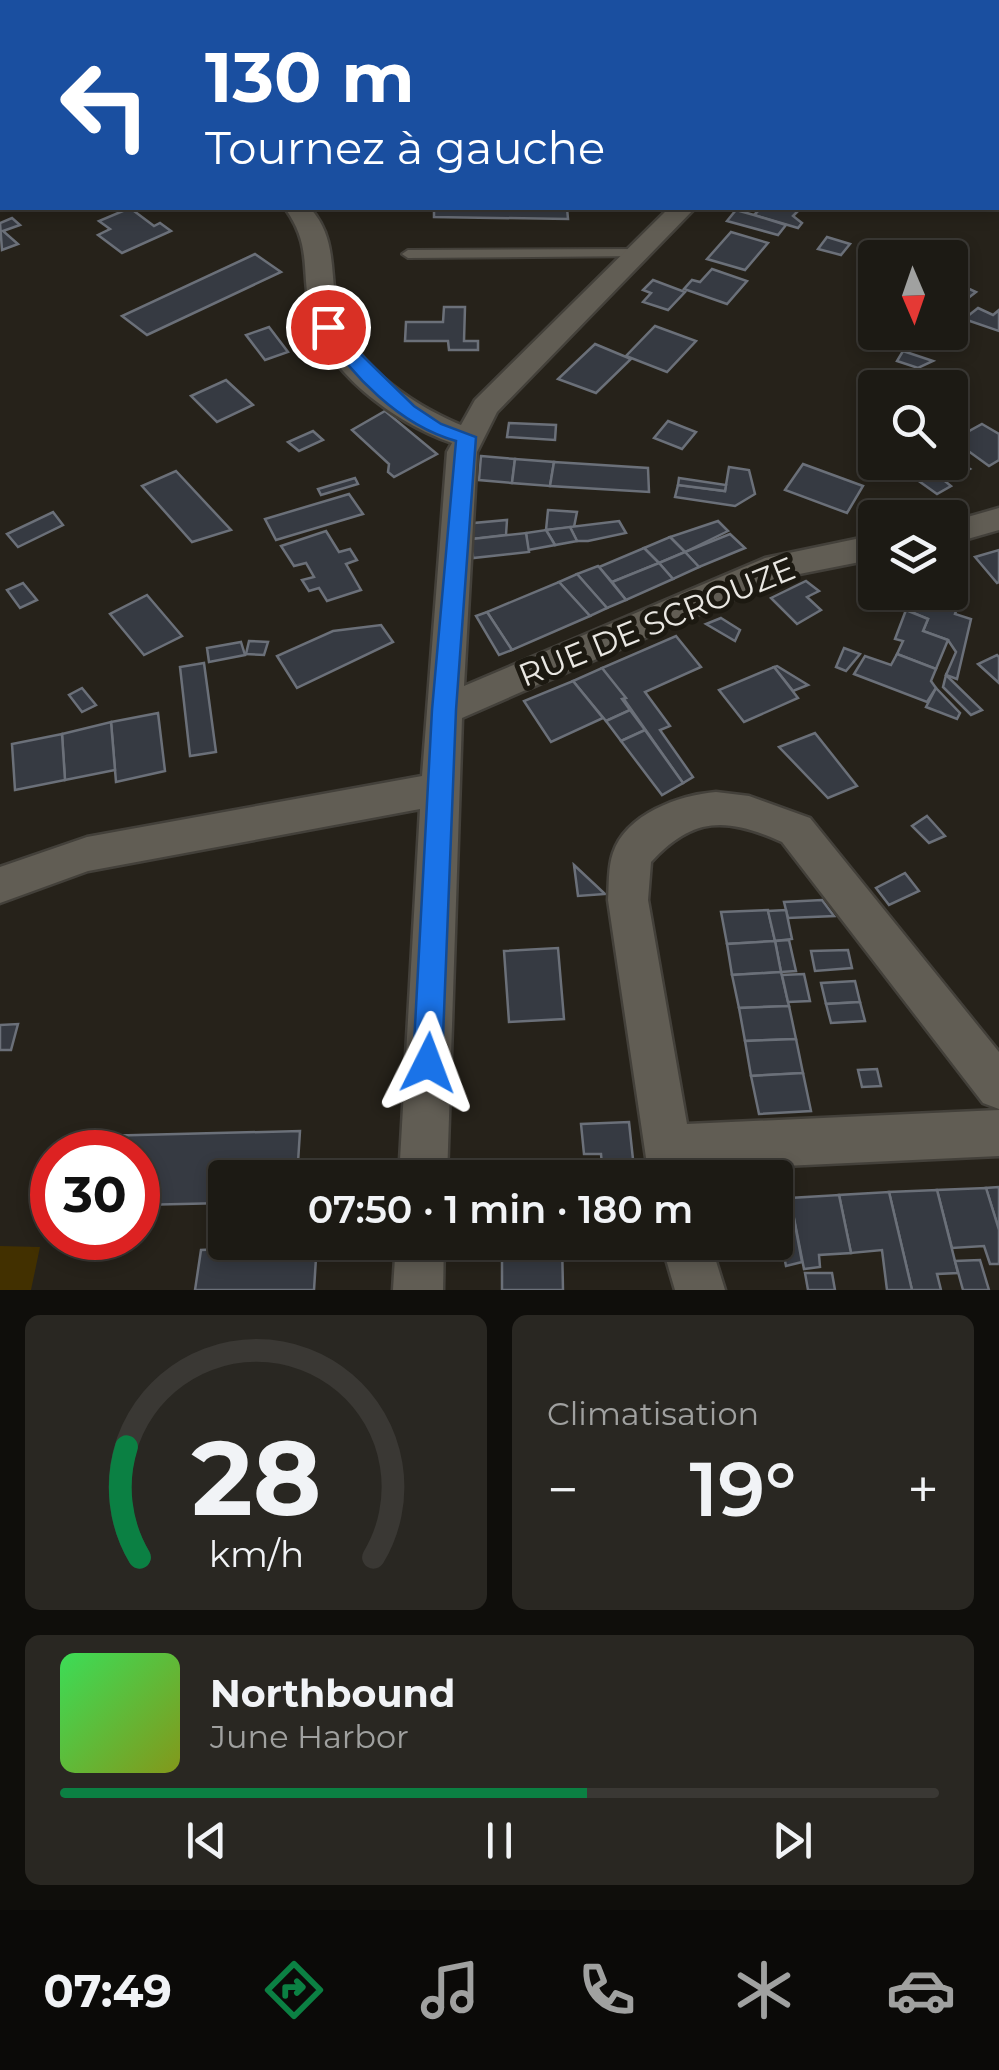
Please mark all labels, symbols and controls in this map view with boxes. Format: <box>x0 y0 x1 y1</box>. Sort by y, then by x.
text: 130 m <box>205 34 415 120</box>
icon: left <box>40 40 170 170</box>
text: Tournez à gauche <box>205 120 605 175</box>
north arrow <box>858 240 968 350</box>
map controls <box>858 240 968 610</box>
pin <box>286 285 371 370</box>
icon: arrive <box>301 300 356 355</box>
button: search <box>858 370 968 480</box>
button: layers <box>858 500 968 610</box>
street label: RUE DE SCROUZE <box>513 548 801 695</box>
position arrow <box>376 1011 480 1115</box>
speed limit sign: 30 <box>30 1130 160 1260</box>
text: 07:50 · 1 min · 180 m <box>308 1186 693 1233</box>
text: Climatisation <box>547 1394 759 1433</box>
text: 28 <box>191 1414 321 1541</box>
text: 19° <box>689 1443 797 1535</box>
text: − <box>547 1456 579 1523</box>
text: + <box>907 1456 939 1523</box>
text: km/h <box>208 1532 304 1576</box>
text: Northbound <box>210 1670 455 1717</box>
text: June Harbor <box>210 1717 409 1756</box>
icon: previous <box>179 1813 234 1868</box>
icon: pause <box>472 1813 527 1868</box>
icon: next <box>765 1813 820 1868</box>
icon: directions <box>259 1955 329 2025</box>
icon: music <box>415 1955 485 2025</box>
icon: phone <box>572 1955 642 2025</box>
icon: climate <box>729 1955 799 2025</box>
icon: car <box>886 1955 956 2025</box>
text: 07:49 <box>43 1963 172 2018</box>

